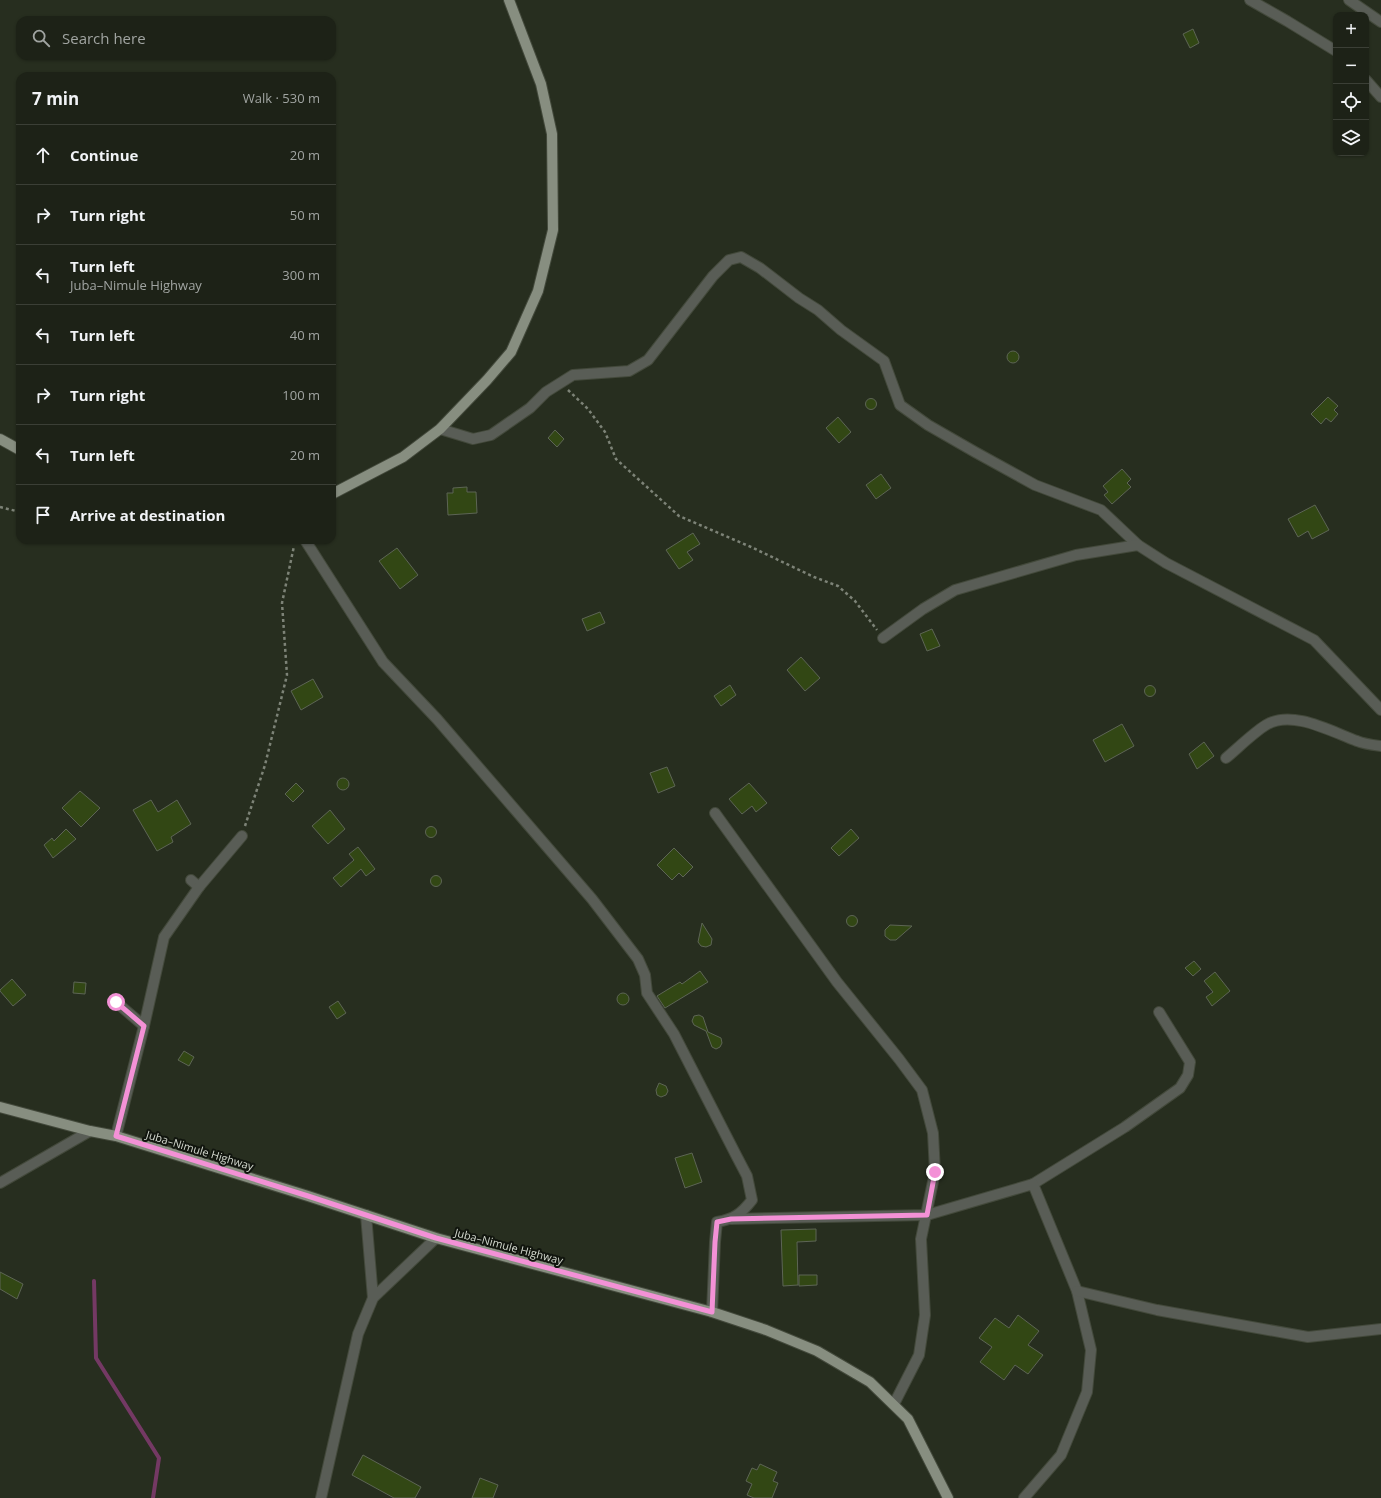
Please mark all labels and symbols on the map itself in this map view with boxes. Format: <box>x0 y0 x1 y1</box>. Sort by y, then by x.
route start <box>107 993 125 1011</box>
street label: Juba–Nimule Highway <box>143 1126 256 1174</box>
route end <box>926 1163 944 1181</box>
street label: Juba–Nimule Highway <box>452 1224 565 1268</box>

